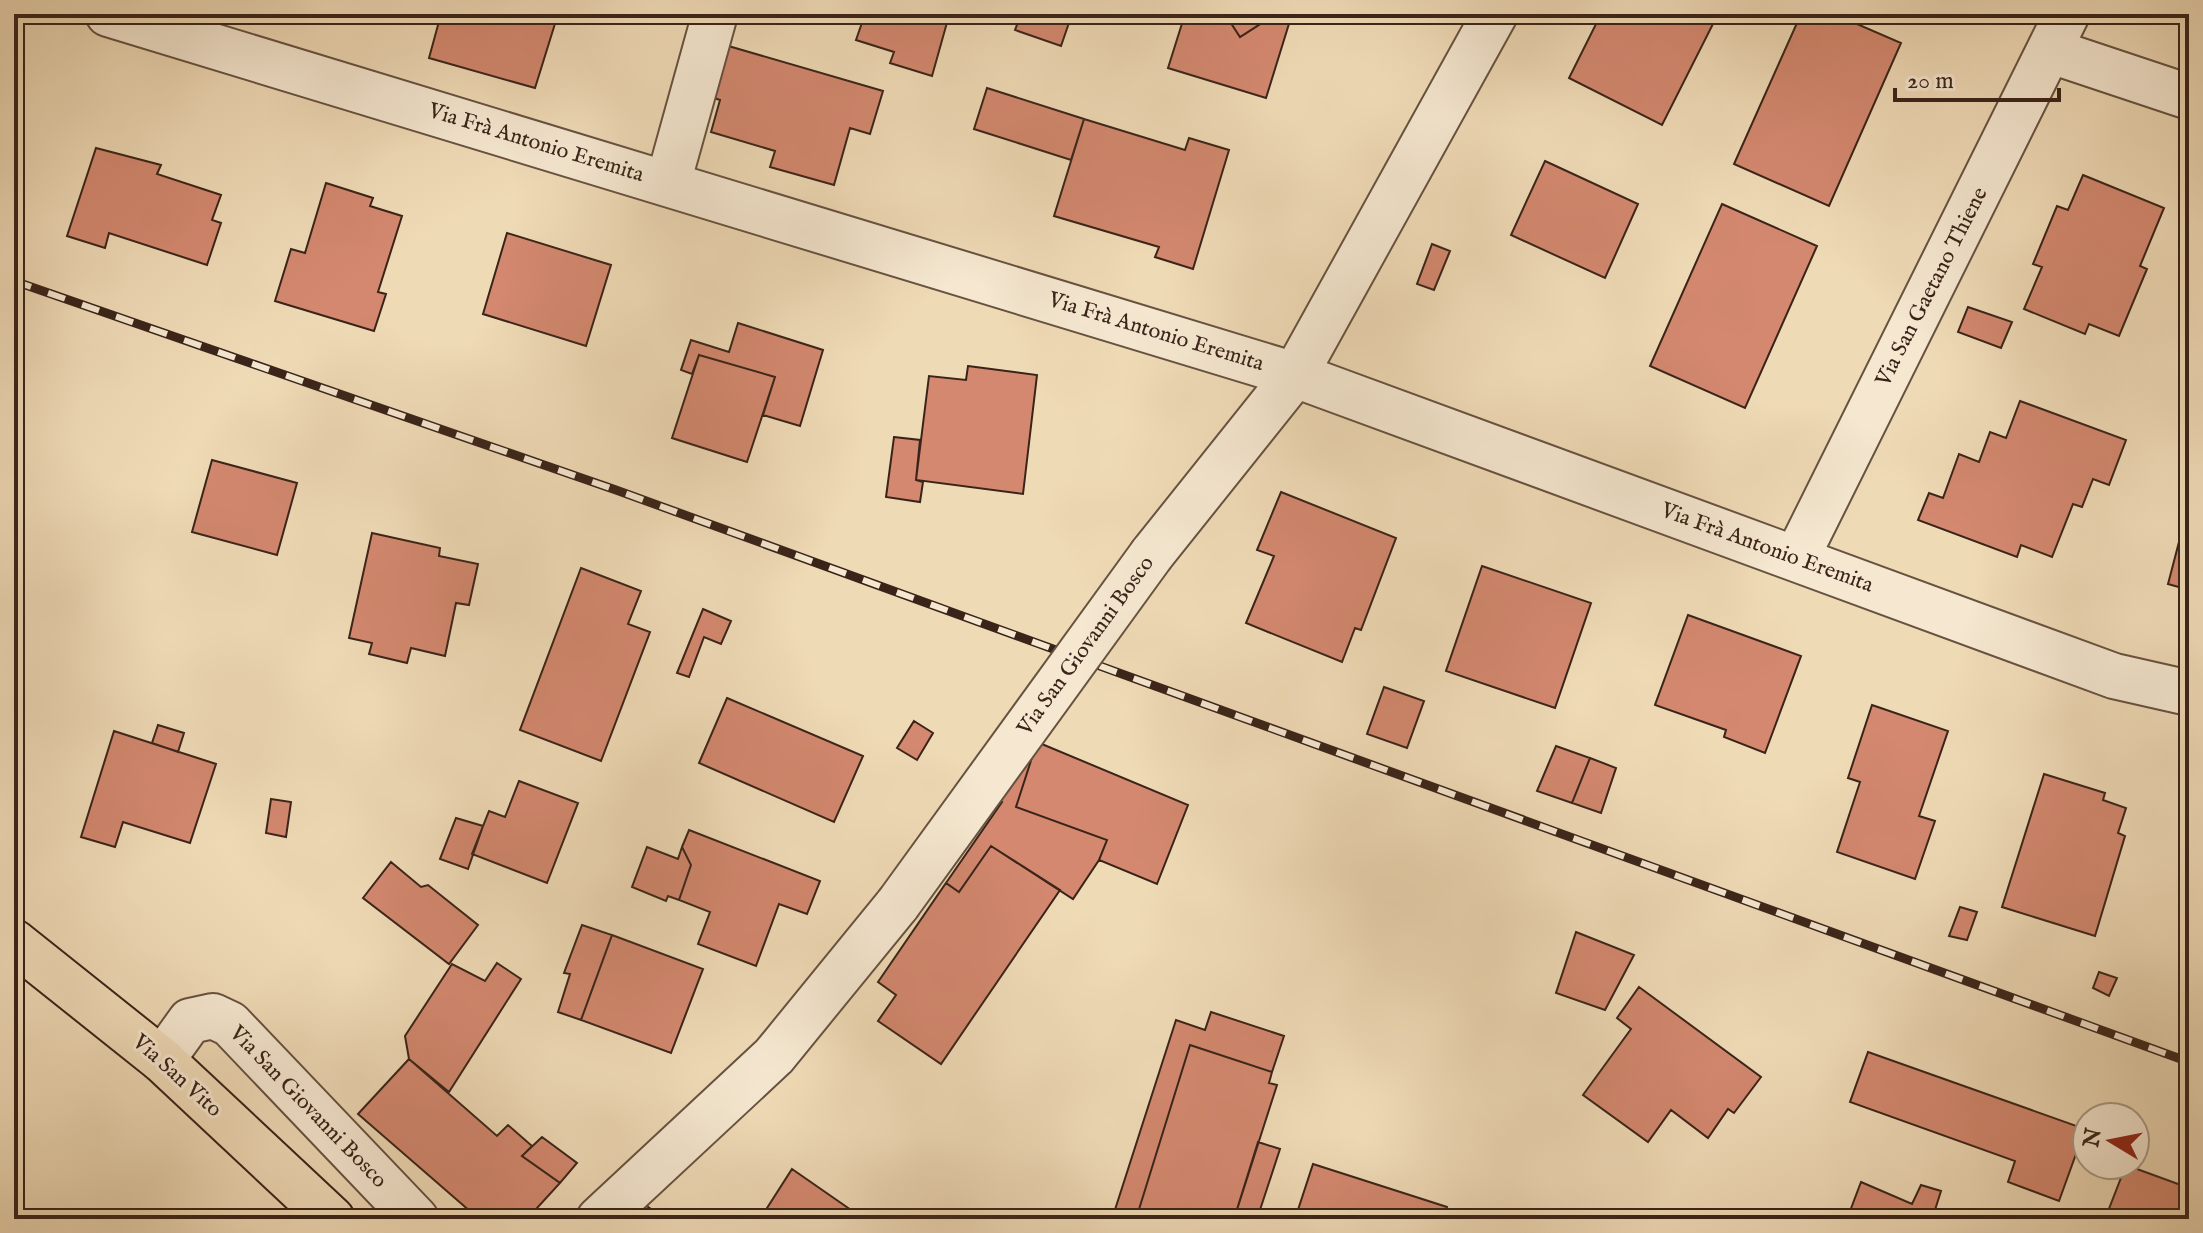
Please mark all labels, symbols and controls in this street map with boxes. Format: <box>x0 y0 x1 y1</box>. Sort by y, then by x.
scale bar <box>1895 52 2059 102</box>
text: 20 m <box>1907 66 1954 97</box>
street label: Via Frà Antonio Eremita <box>424 97 648 189</box>
street label: Via San Gaetano Thiene <box>1869 183 1994 392</box>
street label: Via Frà Antonio Eremita <box>1044 286 1268 378</box>
street label: Via Frà Antonio Eremita <box>1656 496 1877 600</box>
street label: Via San Giovanni Bosco <box>1011 550 1161 742</box>
street label: Via San Giovanni Bosco <box>222 1019 393 1194</box>
street label: Via San Vito <box>125 1028 228 1124</box>
north arrow <box>2071 1101 2151 1181</box>
text: N <box>2078 1126 2109 1151</box>

